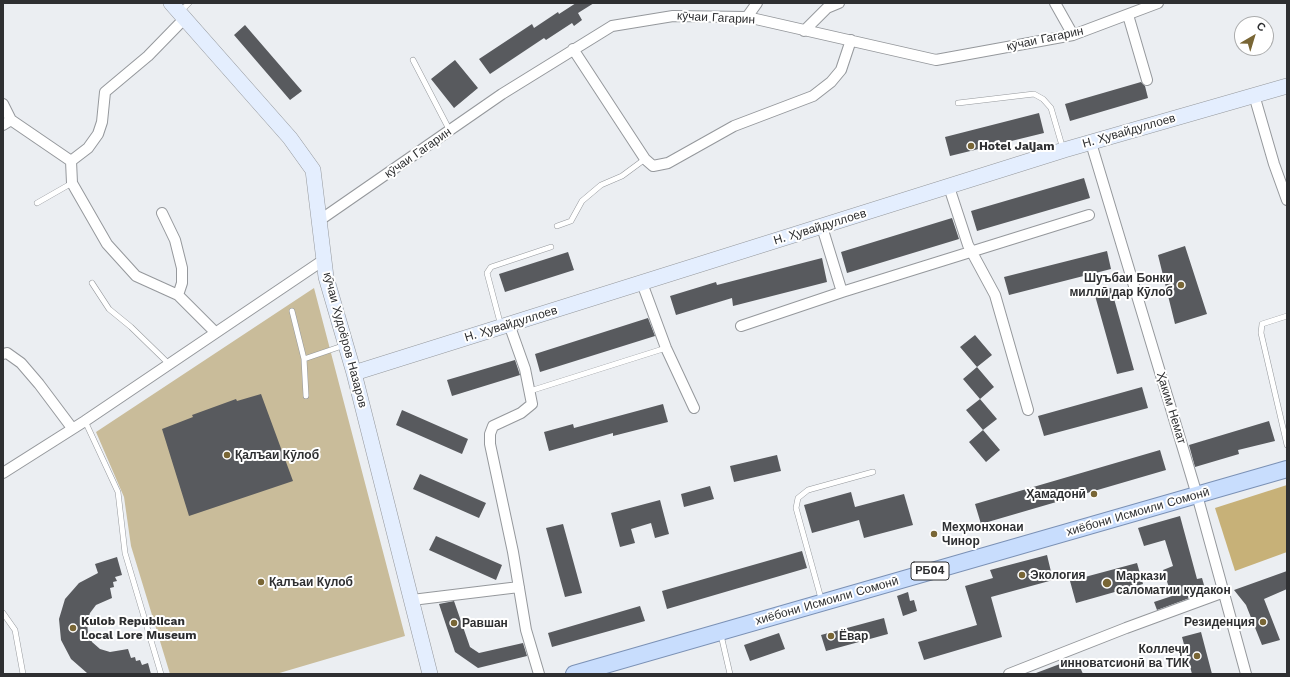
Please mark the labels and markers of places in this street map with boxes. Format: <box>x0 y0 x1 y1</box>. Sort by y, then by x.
place label: Hotel Jaljam <box>979 139 1054 153</box>
marker: Hotel Jaljam <box>966 141 976 151</box>
place label: Шуъбаи Бонки миллӣ дар Кӯлоб <box>1069 271 1173 299</box>
marker: Шуъбаи Бонки миллӣ дар Кӯлоб <box>1176 280 1186 290</box>
place label: Қалъаи Кӯлоб <box>235 448 319 462</box>
marker: Қалъаи Кӯлоб <box>222 450 232 460</box>
place label: Ҳамадонӣ <box>1026 487 1086 501</box>
marker: Ҳамадонӣ <box>1089 489 1099 499</box>
place label: Меҳмонхонаи Чинор <box>942 520 1024 548</box>
marker: Меҳмонхонаи Чинор <box>929 529 939 539</box>
place label: Экология <box>1030 568 1086 582</box>
place label: Маркази саломатии кудакон <box>1116 569 1231 597</box>
marker: Экология <box>1017 570 1027 580</box>
place label: Қалъаи Кулоб <box>269 575 353 589</box>
marker: Қалъаи Кулоб <box>256 577 266 587</box>
marker: Маркази саломатии кудакон <box>1101 577 1113 589</box>
place label: Kulob Republican Local Lore Museum <box>81 614 197 642</box>
place label: Резиденция <box>1184 615 1255 629</box>
place label: Равшан <box>462 616 508 630</box>
marker: Резиденция <box>1258 617 1268 627</box>
marker: Равшан <box>449 618 459 628</box>
marker: Kulob Republican Local Lore Museum <box>68 623 78 633</box>
place label: Ёвар <box>839 629 868 643</box>
marker: Ёвар <box>826 631 836 641</box>
place label: Коллеҷи инноватсионӣ ва ТИК <box>1060 642 1189 670</box>
marker: Коллеҷи инноватсионӣ ва ТИК <box>1192 651 1202 661</box>

